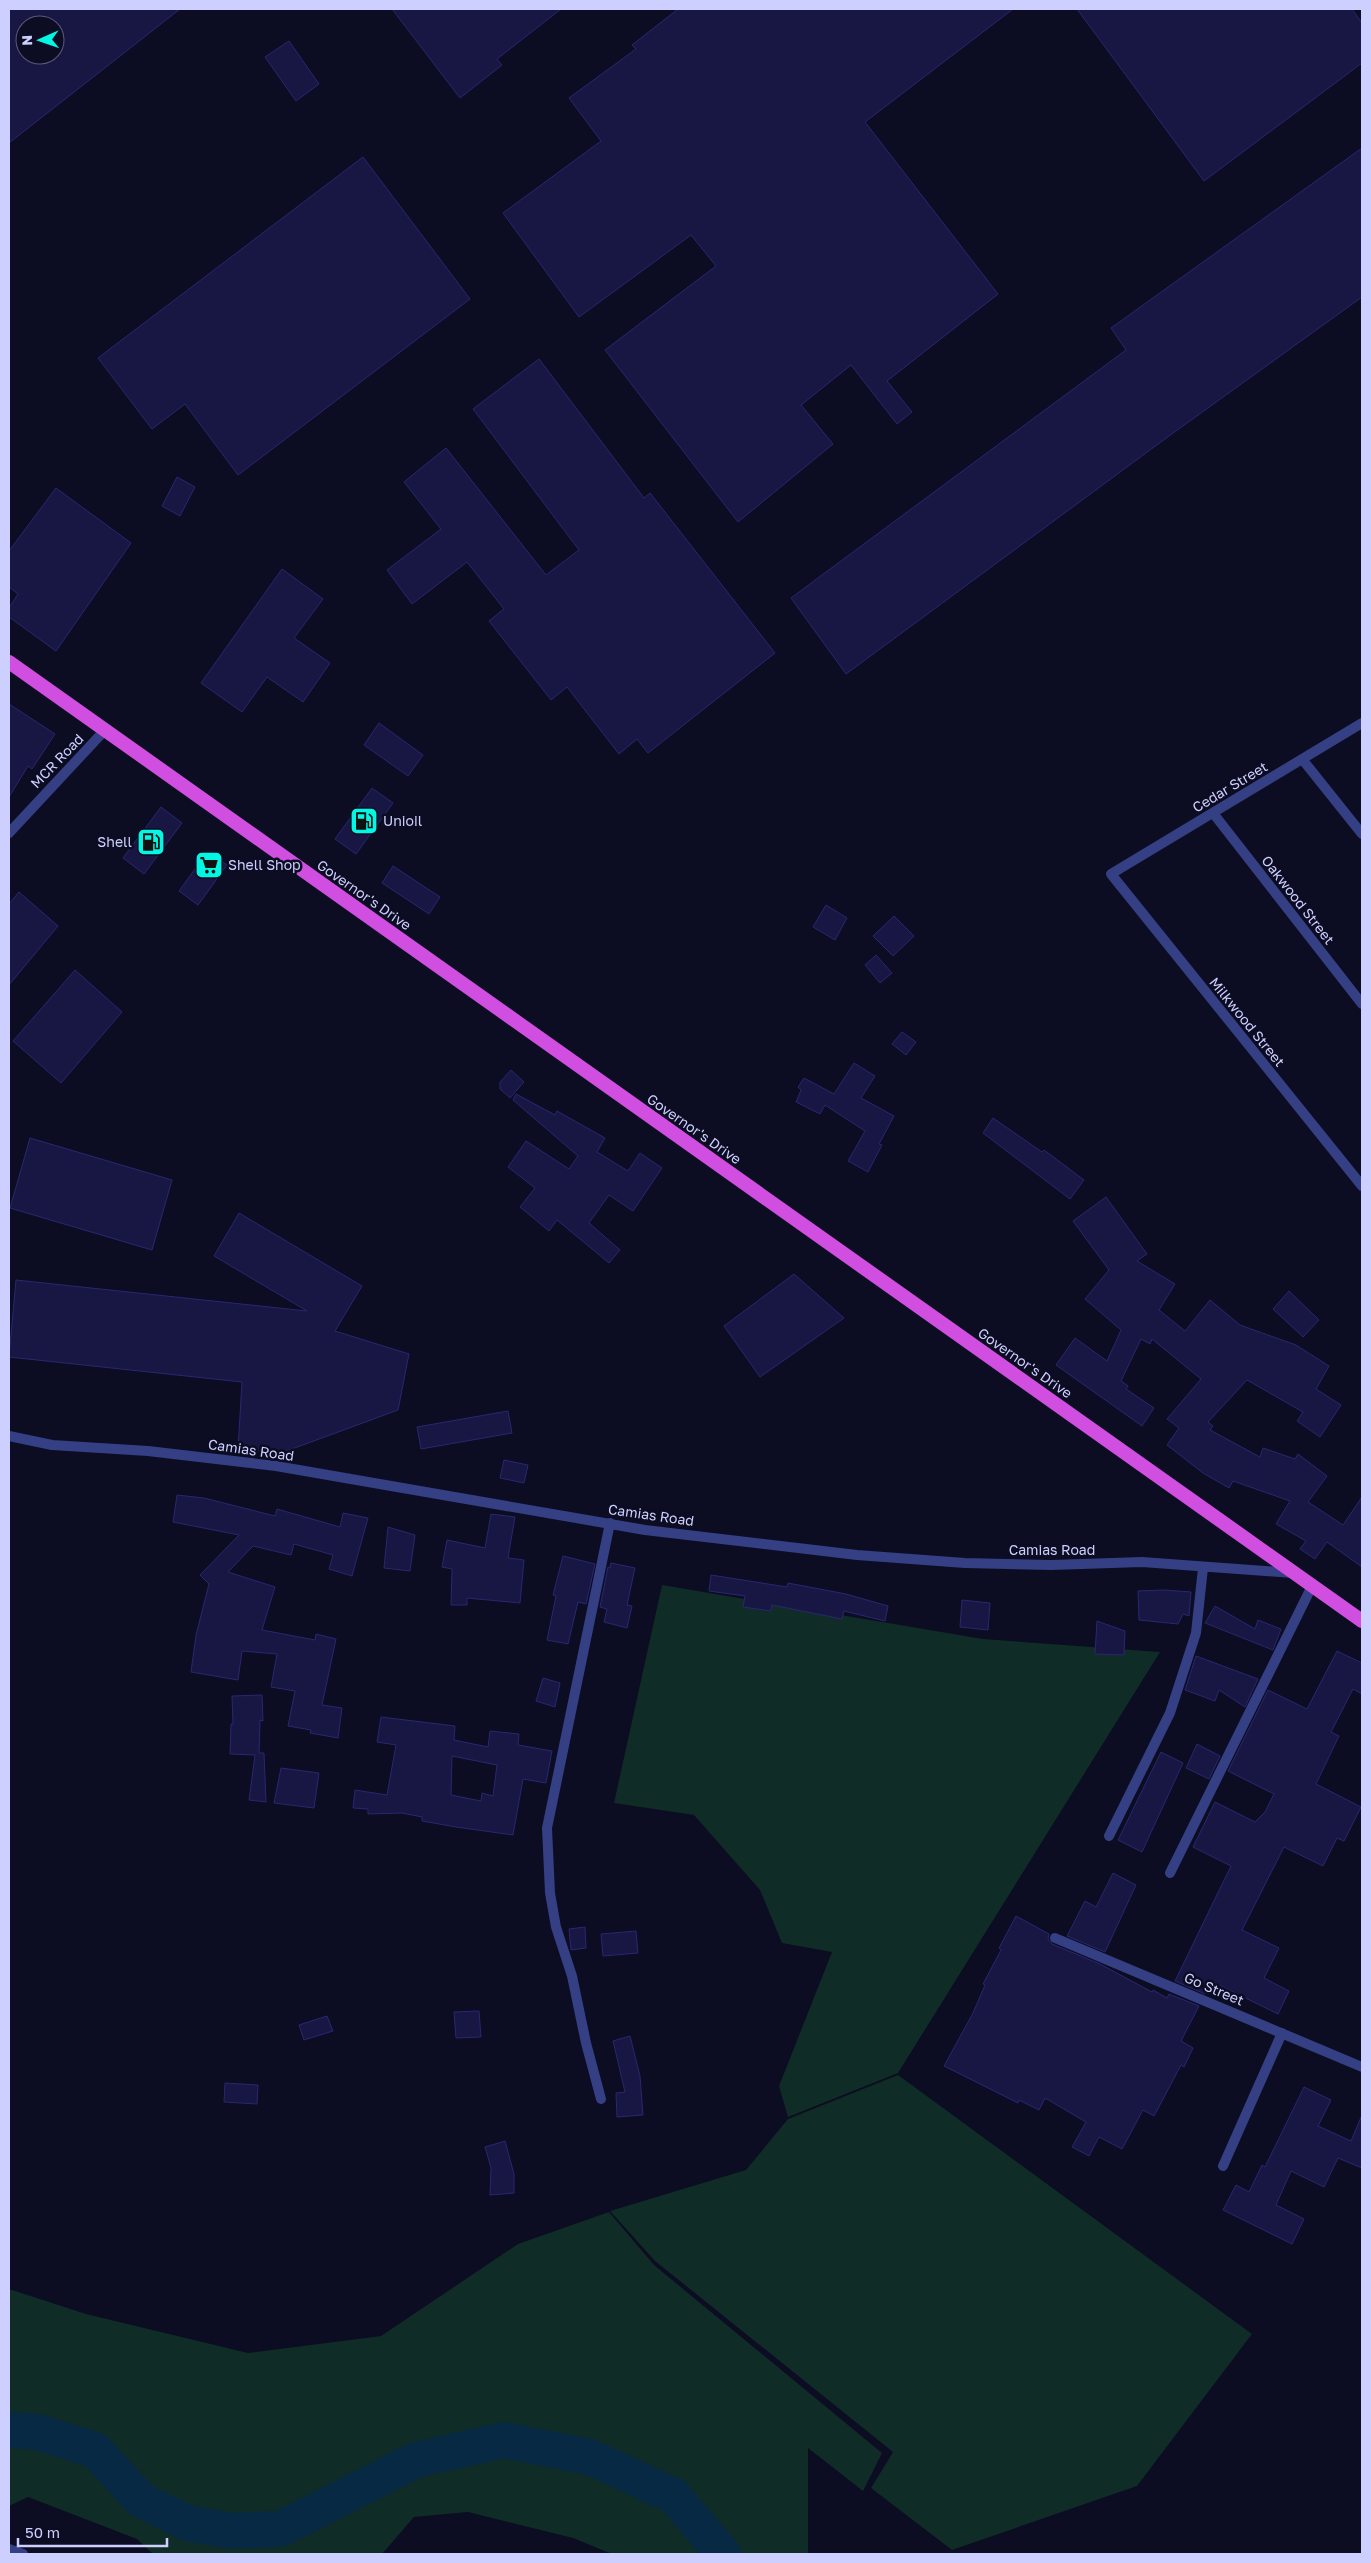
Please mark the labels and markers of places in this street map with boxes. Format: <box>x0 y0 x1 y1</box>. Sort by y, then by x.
fuel station icon: Unioil <box>349 806 379 836</box>
place label: Unioil <box>383 812 422 829</box>
fuel station icon: Shell <box>136 827 166 857</box>
place label: Shell <box>97 833 132 850</box>
supermarket icon: Shell Shop <box>194 850 224 880</box>
place label: Shell Shop <box>228 856 301 873</box>

